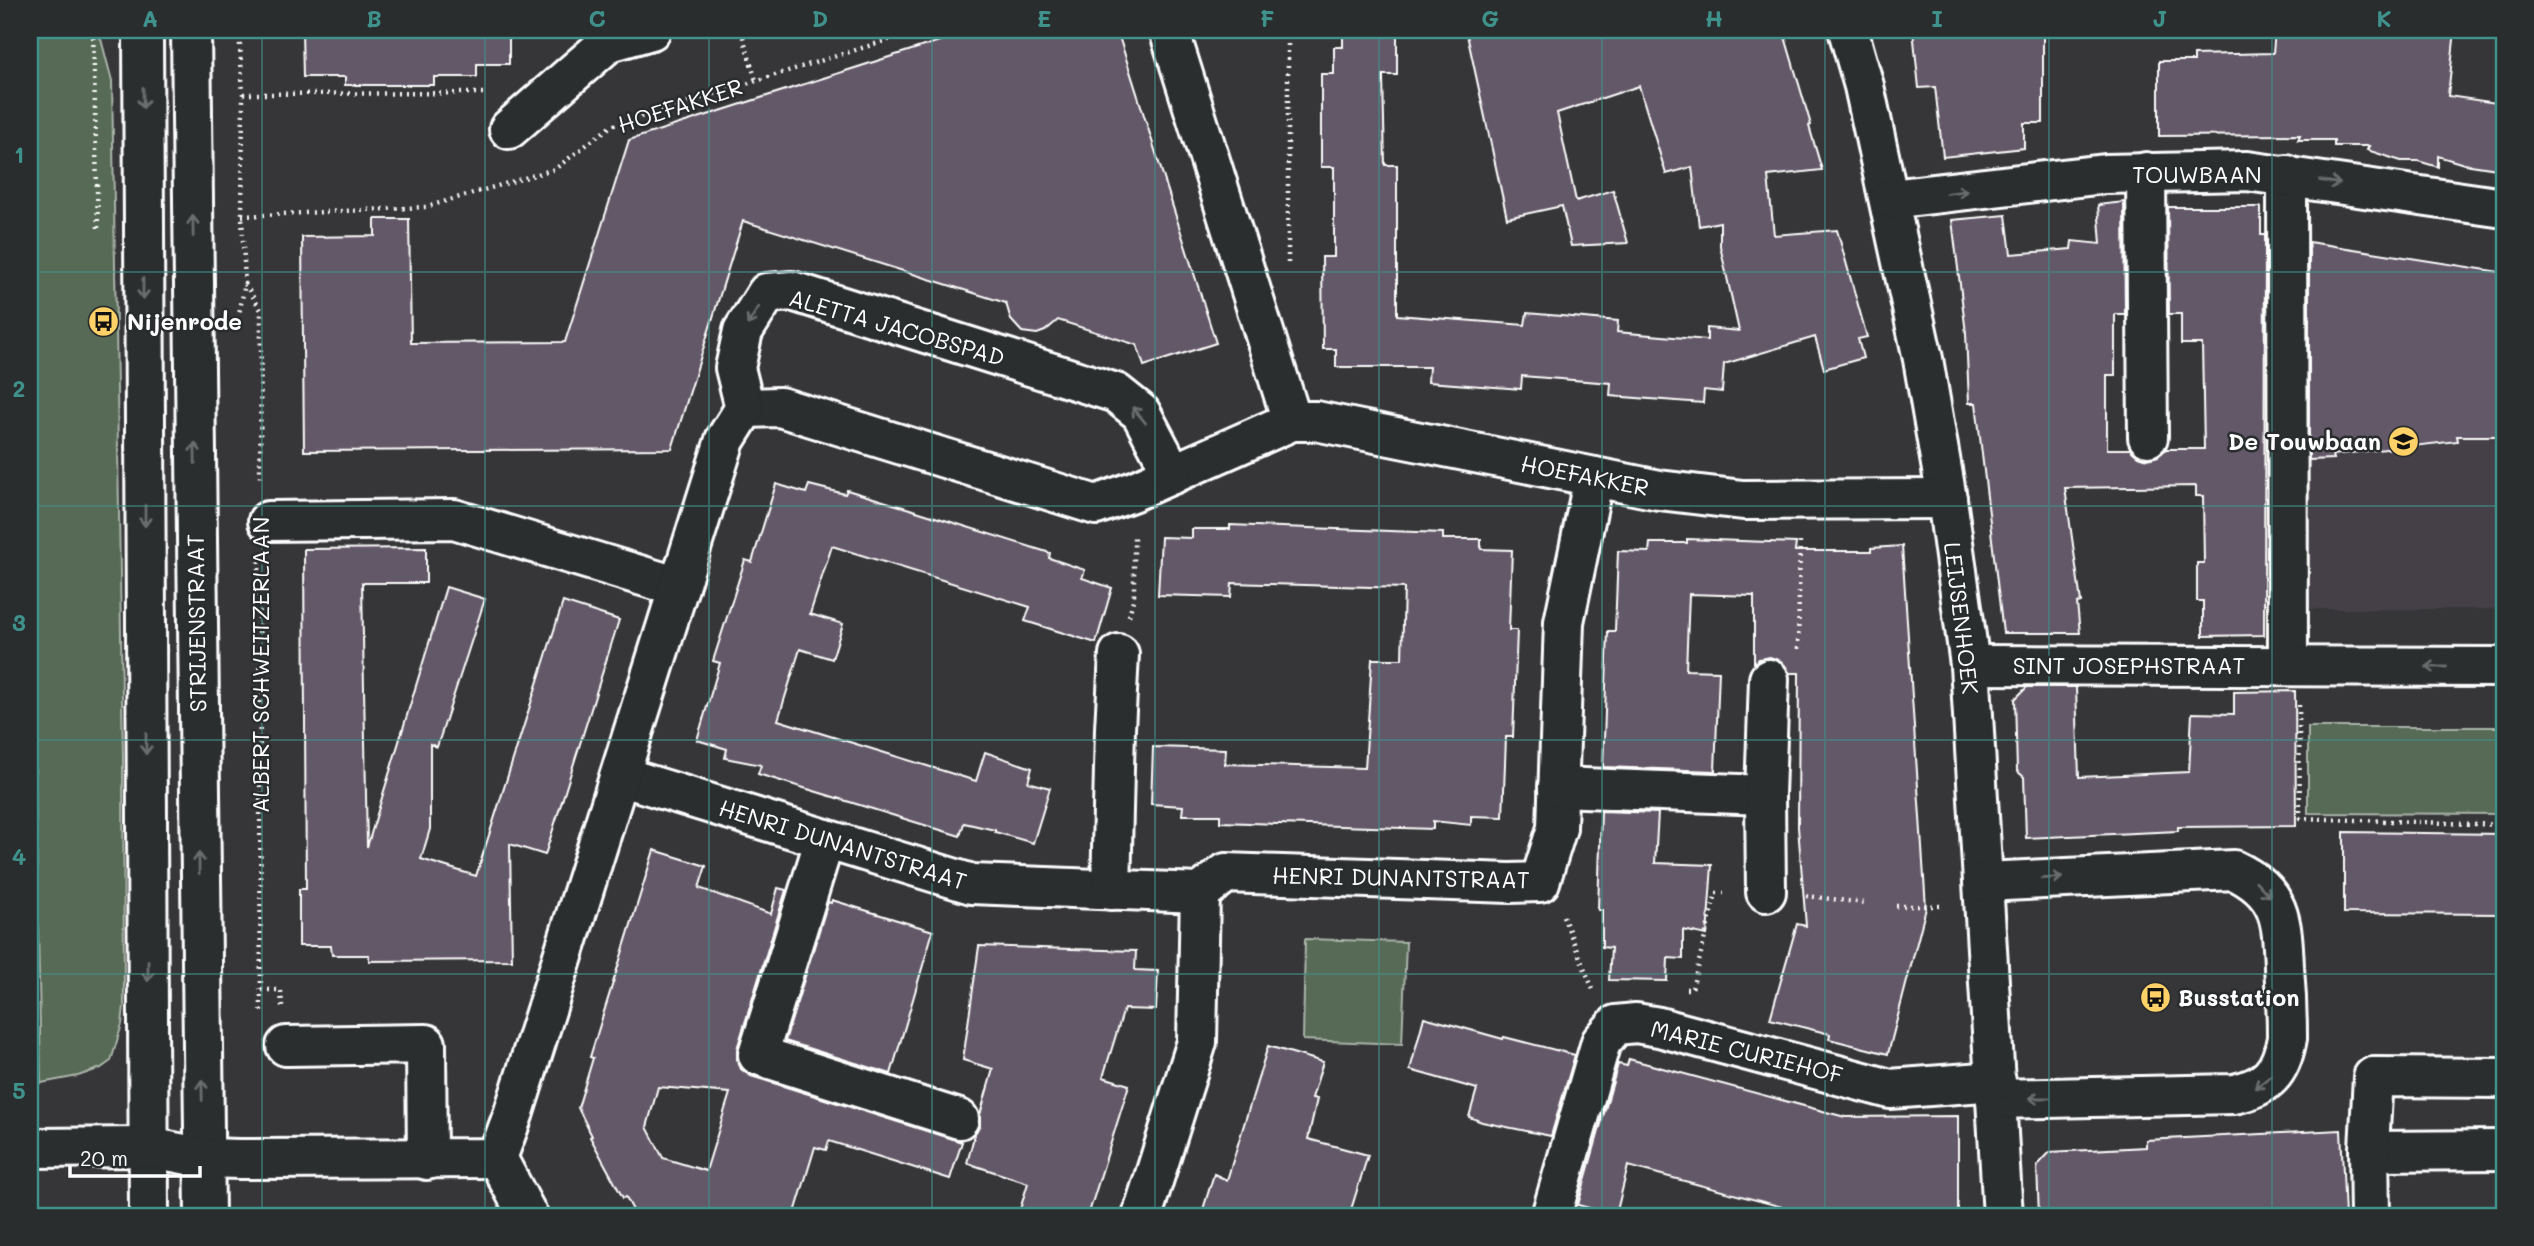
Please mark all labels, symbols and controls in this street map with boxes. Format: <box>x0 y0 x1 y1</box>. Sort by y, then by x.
text: A <box>142 3 158 33</box>
text: B <box>366 3 382 33</box>
text: C <box>588 3 606 33</box>
text: D <box>812 3 828 33</box>
text: E <box>1037 3 1051 33</box>
text: F <box>1260 3 1274 33</box>
text: G <box>1481 3 1499 33</box>
text: H <box>1705 3 1723 33</box>
text: I <box>1931 3 1943 33</box>
text: J <box>2152 3 2168 33</box>
text: K <box>2376 3 2392 33</box>
street label: HOEFAKKER <box>614 71 746 139</box>
one-way arrow <box>136 86 150 109</box>
text: 1 <box>14 139 24 169</box>
street label: TOUWBAAN <box>2132 159 2262 189</box>
one-way arrow <box>2318 176 2341 189</box>
one-way arrow <box>1946 185 1968 198</box>
one-way arrow <box>186 214 200 237</box>
one-way arrow <box>136 277 150 300</box>
street label: ALETTA JACOBSPAD <box>786 282 1008 372</box>
bus stop icon: Nijenrode <box>87 304 121 338</box>
one-way arrow <box>745 305 759 325</box>
place label: Nijenrode <box>127 306 242 336</box>
text: 2 <box>13 373 25 403</box>
one-way arrow <box>1132 406 1148 424</box>
school or university icon: De Touwbaan <box>2387 424 2421 458</box>
place label: De Touwbaan <box>2228 426 2381 456</box>
one-way arrow <box>188 442 202 465</box>
street label: HOEFAKKER <box>1518 448 1652 502</box>
one-way arrow <box>138 505 152 528</box>
street label: ALBERT SCHWEITZERLAAN <box>245 517 275 813</box>
street label: STRIJENSTRAAT <box>179 533 213 713</box>
street label: LEIJSENHOEK <box>1938 540 1986 696</box>
text: 3 <box>12 607 26 637</box>
street label: SINT JOSEPHSTRAAT <box>2013 650 2245 680</box>
one-way arrow <box>2425 660 2448 674</box>
one-way arrow <box>139 732 153 755</box>
street label: HENRI DUNANTSTRAAT <box>715 792 971 896</box>
text: 4 <box>12 841 26 871</box>
one-way arrow <box>192 851 206 874</box>
street label: HENRI DUNANTSTRAAT <box>1272 860 1530 894</box>
one-way arrow <box>2041 872 2064 885</box>
one-way arrow <box>2254 880 2271 898</box>
one-way arrow <box>141 960 154 983</box>
bus stop icon: Busstation <box>2138 980 2172 1014</box>
place label: Busstation <box>2178 982 2299 1012</box>
street label: MARIE CURIEHOF <box>1648 1013 1846 1089</box>
one-way arrow <box>2255 1074 2273 1089</box>
text: 5 <box>12 1075 26 1105</box>
one-way arrow <box>196 1079 209 1102</box>
one-way arrow <box>2028 1092 2051 1105</box>
scale bar <box>70 1134 200 1178</box>
text: 20 m <box>80 1144 128 1171</box>

